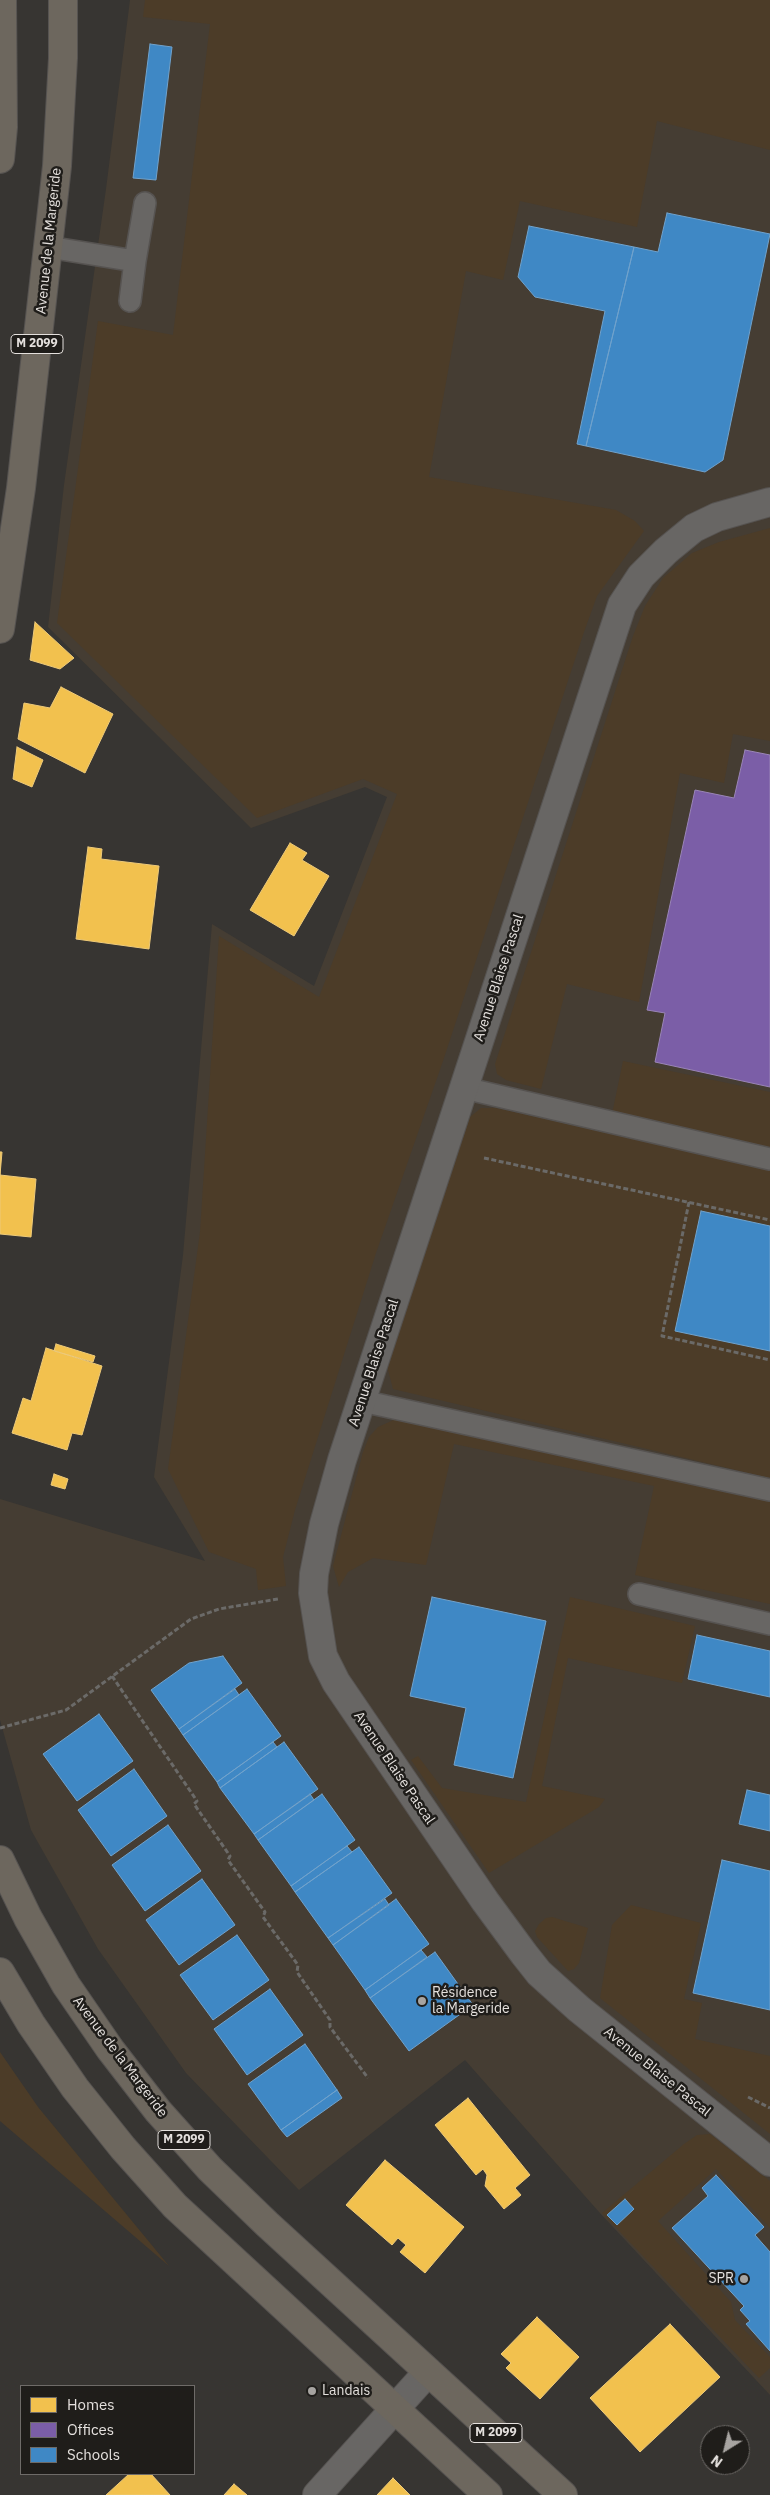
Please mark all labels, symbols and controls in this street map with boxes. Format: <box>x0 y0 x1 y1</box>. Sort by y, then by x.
street label: Avenue de la Margeride <box>33 167 65 315</box>
road number: M 2099 <box>11 334 63 354</box>
street label: Avenue Blaise Pascal <box>471 912 527 1044</box>
street label: Avenue Blaise Pascal <box>346 1297 402 1429</box>
street label: Avenue Blaise Pascal <box>350 1708 438 1828</box>
place label: Résidence la Margeride <box>432 1985 510 2018</box>
street label: Avenue de la Margeride <box>69 1993 171 2121</box>
marker: Résidence la Margeride <box>416 1995 428 2007</box>
street label: Avenue Blaise Pascal <box>600 2024 714 2120</box>
road number: M 2099 <box>158 2130 210 2150</box>
place label: SPR <box>708 2271 734 2287</box>
marker: SPR <box>738 2273 750 2285</box>
place label: Landais <box>322 2383 370 2399</box>
legend <box>20 2385 195 2475</box>
marker: Landais <box>306 2385 318 2397</box>
text: Homes <box>67 2395 115 2414</box>
text: Offices <box>67 2420 114 2439</box>
road number: M 2099 <box>470 2424 522 2442</box>
north arrow <box>700 2425 750 2475</box>
text: Schools <box>67 2445 120 2464</box>
text: N <box>707 2451 726 2472</box>

